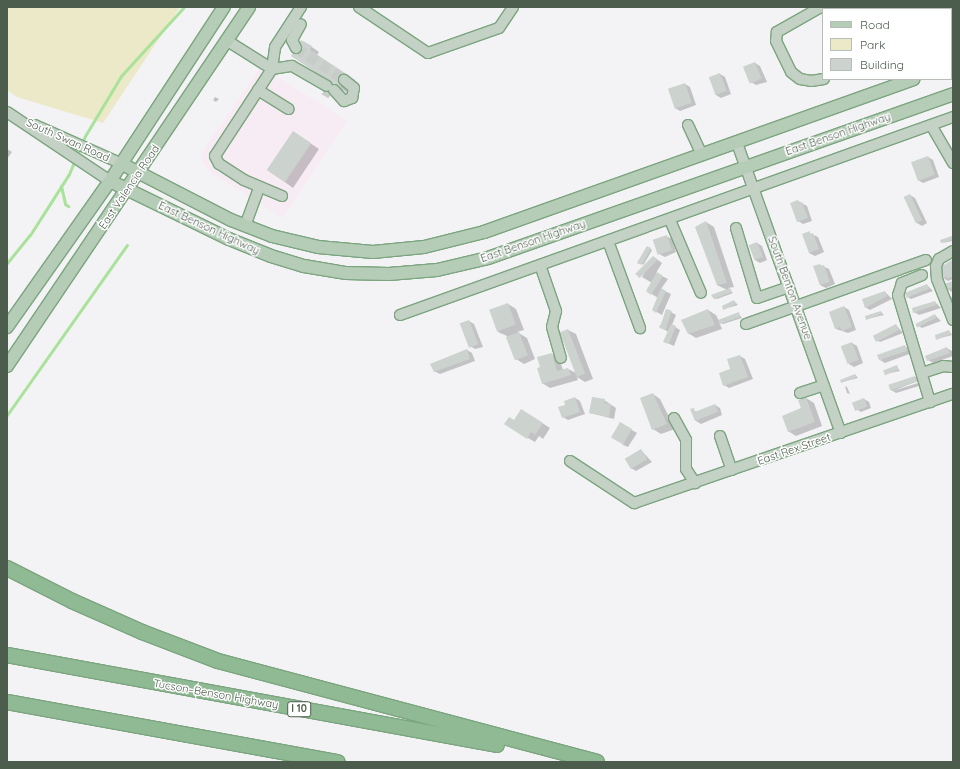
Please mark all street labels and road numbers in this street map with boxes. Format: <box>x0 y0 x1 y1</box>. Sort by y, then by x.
street label: East Benson Highway <box>784 110 892 158</box>
street label: South Swan Road <box>24 116 112 164</box>
street label: East Valencia Road <box>96 142 162 232</box>
street label: East Benson Highway <box>156 199 262 257</box>
street label: East Benson Highway <box>479 217 587 265</box>
street label: South Benton Avenue <box>765 234 815 342</box>
street label: East Rex Street <box>756 430 832 468</box>
street label: Tucson–Benson Highway <box>153 677 279 711</box>
road number: I 10 <box>287 701 311 717</box>

